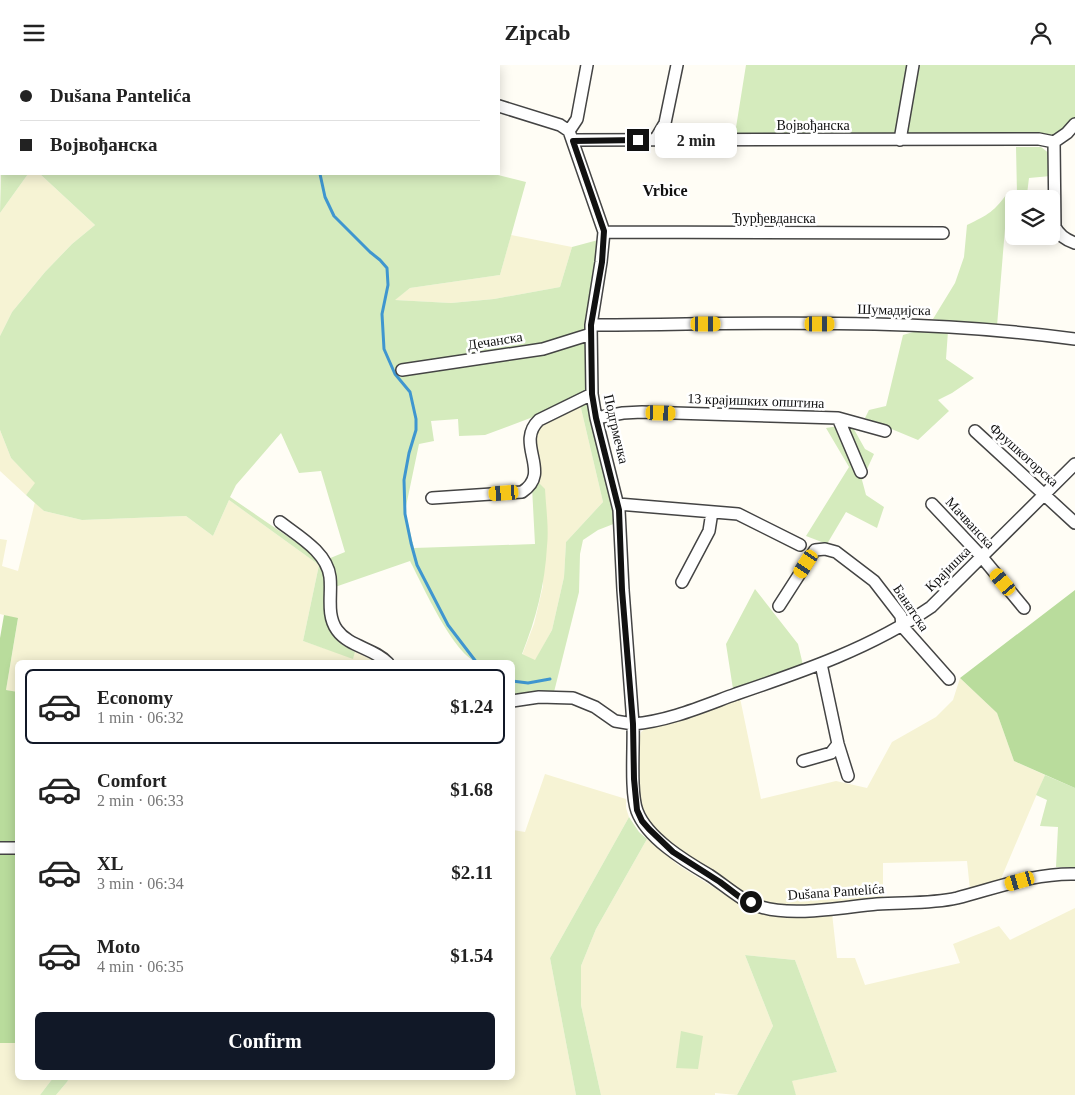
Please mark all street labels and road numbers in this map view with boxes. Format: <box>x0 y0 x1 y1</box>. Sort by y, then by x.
street label: Војвођанска <box>776 118 850 133</box>
street label: Ђурђевданска <box>732 211 817 226</box>
street label: Шумадијска <box>857 302 932 318</box>
street label: Дечанска <box>466 329 524 353</box>
street label: 13 крајишких општина <box>687 391 826 411</box>
street label: Подгрмечка <box>601 393 631 466</box>
street label: Фрушкогорска <box>987 420 1062 490</box>
street label: Мачванска <box>943 494 998 552</box>
street label: Крајишка <box>922 543 974 595</box>
street label: Банатска <box>890 582 932 635</box>
street label: Dušana Pantelića <box>787 881 886 903</box>

